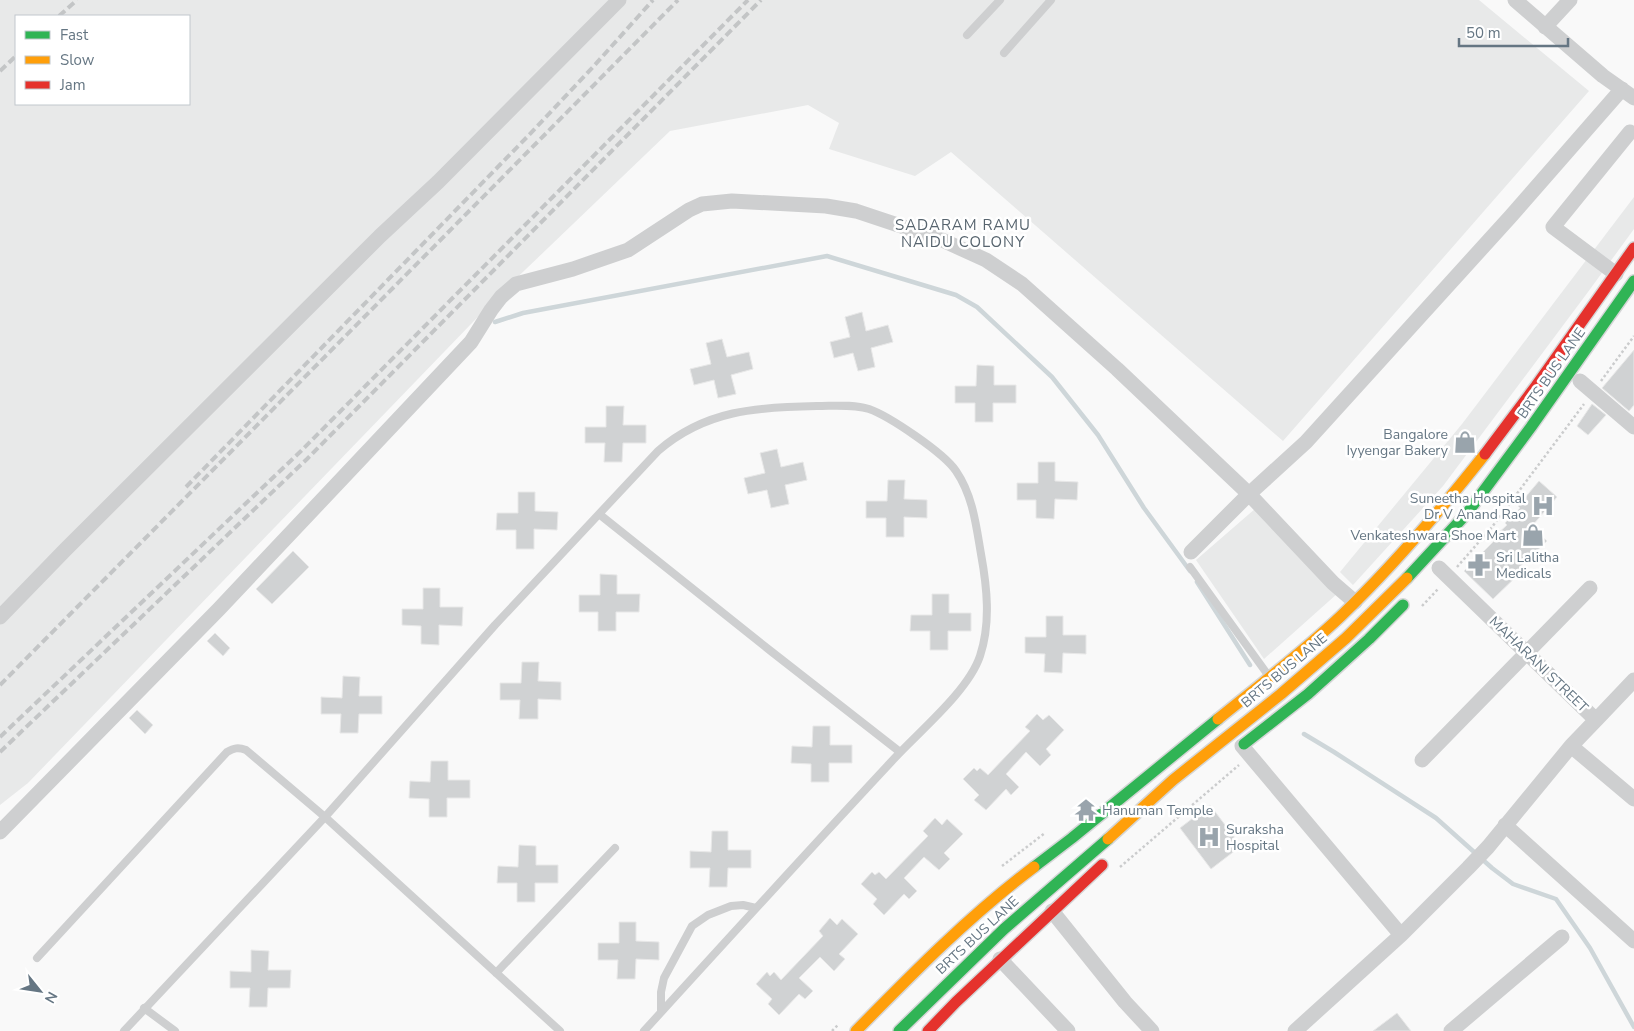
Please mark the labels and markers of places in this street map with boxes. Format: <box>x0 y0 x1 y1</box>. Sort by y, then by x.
place label: Bangalore Iyyengar Bakery <box>1346 425 1449 460</box>
shop icon: Bangalore Iyyengar Bakery <box>1452 429 1478 455</box>
place label: Suneetha Hospital Dr V Anand Rao <box>1410 489 1527 524</box>
hospital icon: Suneetha Hospital Dr V Anand Rao <box>1530 493 1556 519</box>
shop icon: Venkateshwara Shoe Mart <box>1520 522 1546 548</box>
place label: Venkateshwara Shoe Mart <box>1349 526 1516 545</box>
place label: Sri Lalitha Medicals <box>1496 548 1559 583</box>
pharmacy icon: Sri Lalitha Medicals <box>1466 552 1492 578</box>
temple icon: Hanuman Temple <box>1073 797 1099 823</box>
place label: Hanuman Temple <box>1102 801 1213 820</box>
place label: Suraksha Hospital <box>1226 820 1284 855</box>
hospital icon: Suraksha Hospital <box>1196 824 1222 850</box>

